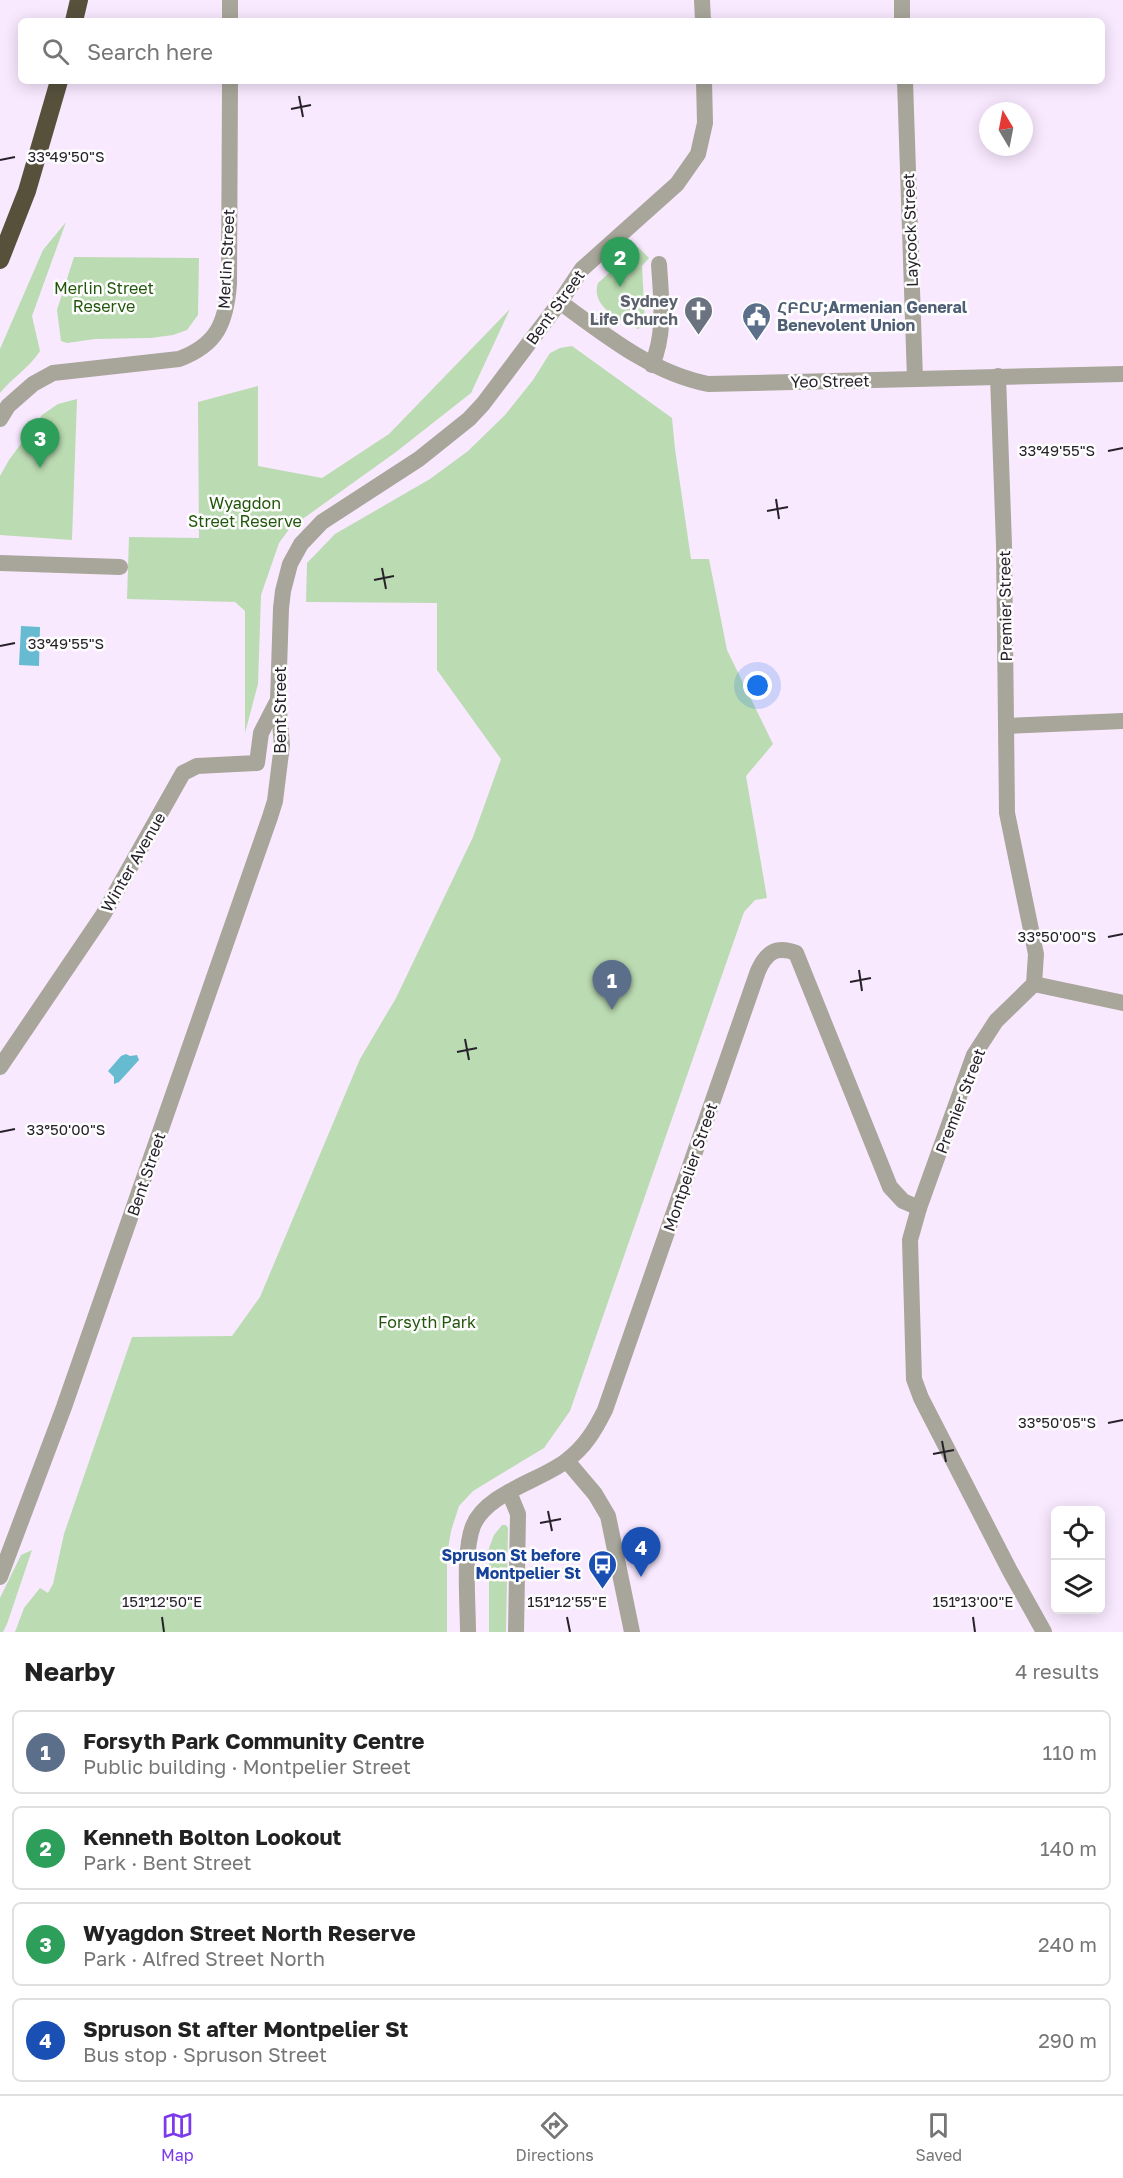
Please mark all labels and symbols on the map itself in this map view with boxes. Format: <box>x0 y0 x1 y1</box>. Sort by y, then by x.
north arrow <box>979 102 1033 156</box>
text: 33°49'50"S <box>27 147 105 165</box>
street label: Laycock Street <box>898 173 922 287</box>
street label: Merlin Street <box>213 209 239 309</box>
pin: 2 <box>600 238 640 287</box>
street label: Bent Street <box>521 266 589 348</box>
park label: Merlin Street Reserve <box>54 278 154 316</box>
place label: Sydney Life Church <box>590 291 678 329</box>
church icon: Sydney Life Church <box>683 294 715 336</box>
place label: ՀԲԸՄ;Armenian General Benevolent Union <box>777 297 968 335</box>
public building icon: ՀԲԸՄ;Armenian General Benevolent Union <box>740 300 772 342</box>
street label: Yeo Street <box>790 370 870 392</box>
pin: 3 <box>20 418 60 468</box>
text: 33°49'55"S <box>1019 441 1095 459</box>
park label: Wyagdon Street Reserve <box>188 493 302 531</box>
street label: Premier Street <box>994 550 1016 662</box>
text: 33°49'55"S <box>28 634 104 652</box>
street label: Bent Street <box>270 666 290 754</box>
your location <box>743 671 772 700</box>
street label: Winter Avenue <box>96 809 170 915</box>
text: 33°50'00"S <box>1018 927 1096 945</box>
pin: 1 <box>592 960 632 1010</box>
street label: Premier Street <box>931 1046 989 1156</box>
street label: Montpelier Street <box>659 1100 721 1234</box>
text: 33°50'00"S <box>27 1120 105 1138</box>
street label: Bent Street <box>122 1129 170 1219</box>
park label: Forsyth Park <box>378 1312 476 1332</box>
text: 33°50'05"S <box>1018 1413 1096 1431</box>
pin: 4 <box>622 1528 660 1577</box>
place label: Spruson St before Montpelier St <box>441 1545 581 1583</box>
bus stop icon: Spruson St before Montpelier St <box>586 1548 618 1590</box>
text: 151°12'50"E <box>122 1592 202 1610</box>
text: 151°12'55"E <box>527 1592 607 1610</box>
text: 151°13'00"E <box>933 1592 1013 1610</box>

